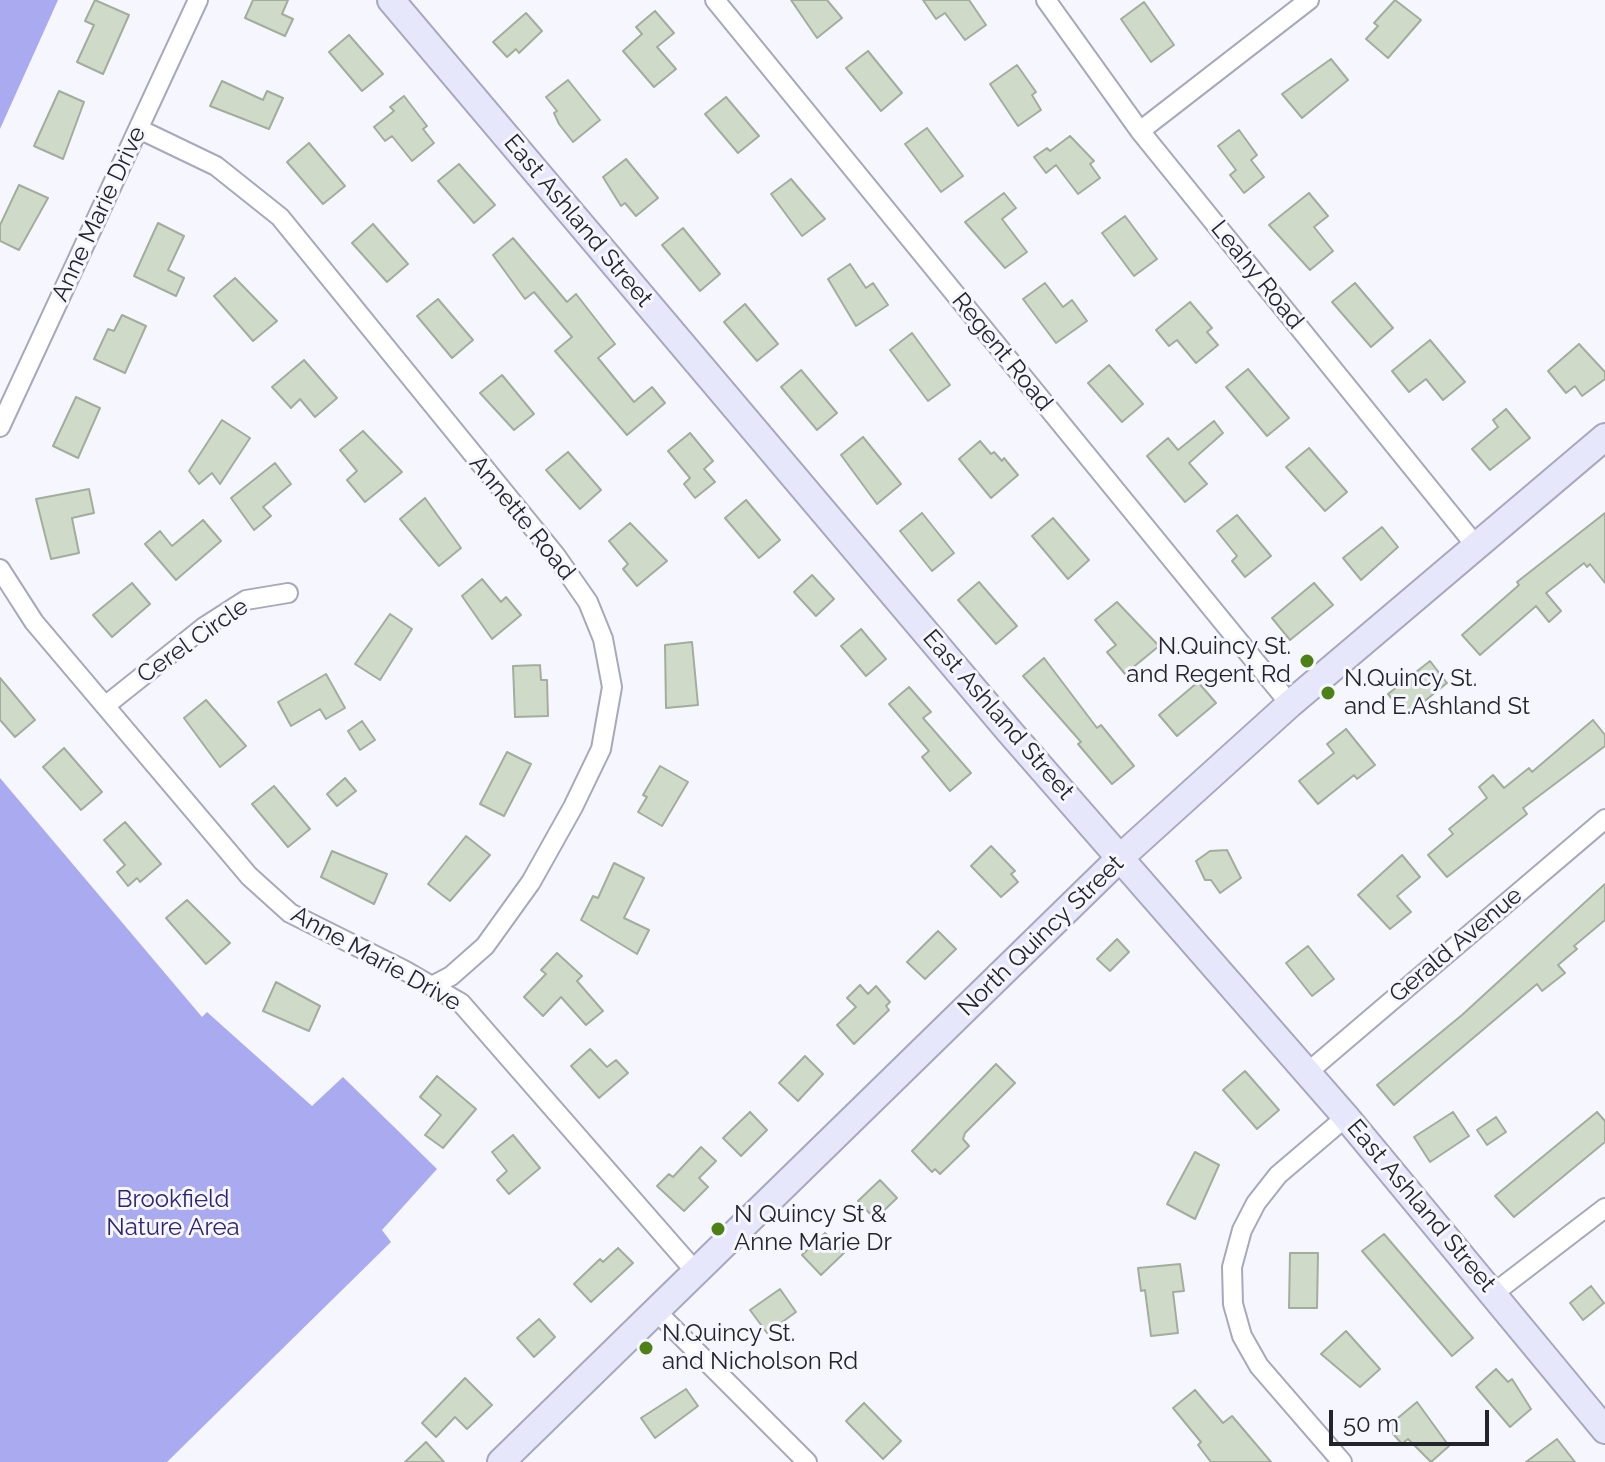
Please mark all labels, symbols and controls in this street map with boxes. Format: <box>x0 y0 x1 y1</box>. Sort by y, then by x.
street label: Anne Marie Drive <box>46 122 152 306</box>
street label: East Ashland Street <box>497 129 659 313</box>
street label: Leahy Road <box>1205 215 1309 335</box>
street label: Regent Road <box>946 287 1058 417</box>
street label: Annette Road <box>463 450 581 586</box>
street label: Cerel Circle <box>132 592 254 690</box>
street label: East Ashland Street <box>916 624 1080 806</box>
place label: N.Quincy St. and Regent Rd <box>1126 633 1291 689</box>
marker: N.Quincy St. and Regent Rd <box>1298 652 1316 670</box>
place label: N.Quincy St. and E.Ashland St <box>1344 665 1530 721</box>
marker: N.Quincy St. and E.Ashland St <box>1319 684 1337 702</box>
street label: North Quincy Street <box>952 849 1130 1023</box>
street label: Gerald Avenue <box>1384 881 1528 1009</box>
street label: Anne Marie Drive <box>286 900 466 1018</box>
street label: East Ashland Street <box>1340 1114 1502 1298</box>
park label: Brookfield Nature Area <box>106 1186 240 1242</box>
place label: N Quincy St & Anne Marie Dr <box>734 1201 892 1257</box>
marker: N Quincy St & Anne Marie Dr <box>709 1220 727 1238</box>
place label: N.Quincy St. and Nicholson Rd <box>662 1320 858 1376</box>
marker: N.Quincy St. and Nicholson Rd <box>637 1339 655 1357</box>
scale bar <box>1333 1394 1493 1444</box>
text: 50 m <box>1343 1409 1399 1438</box>

